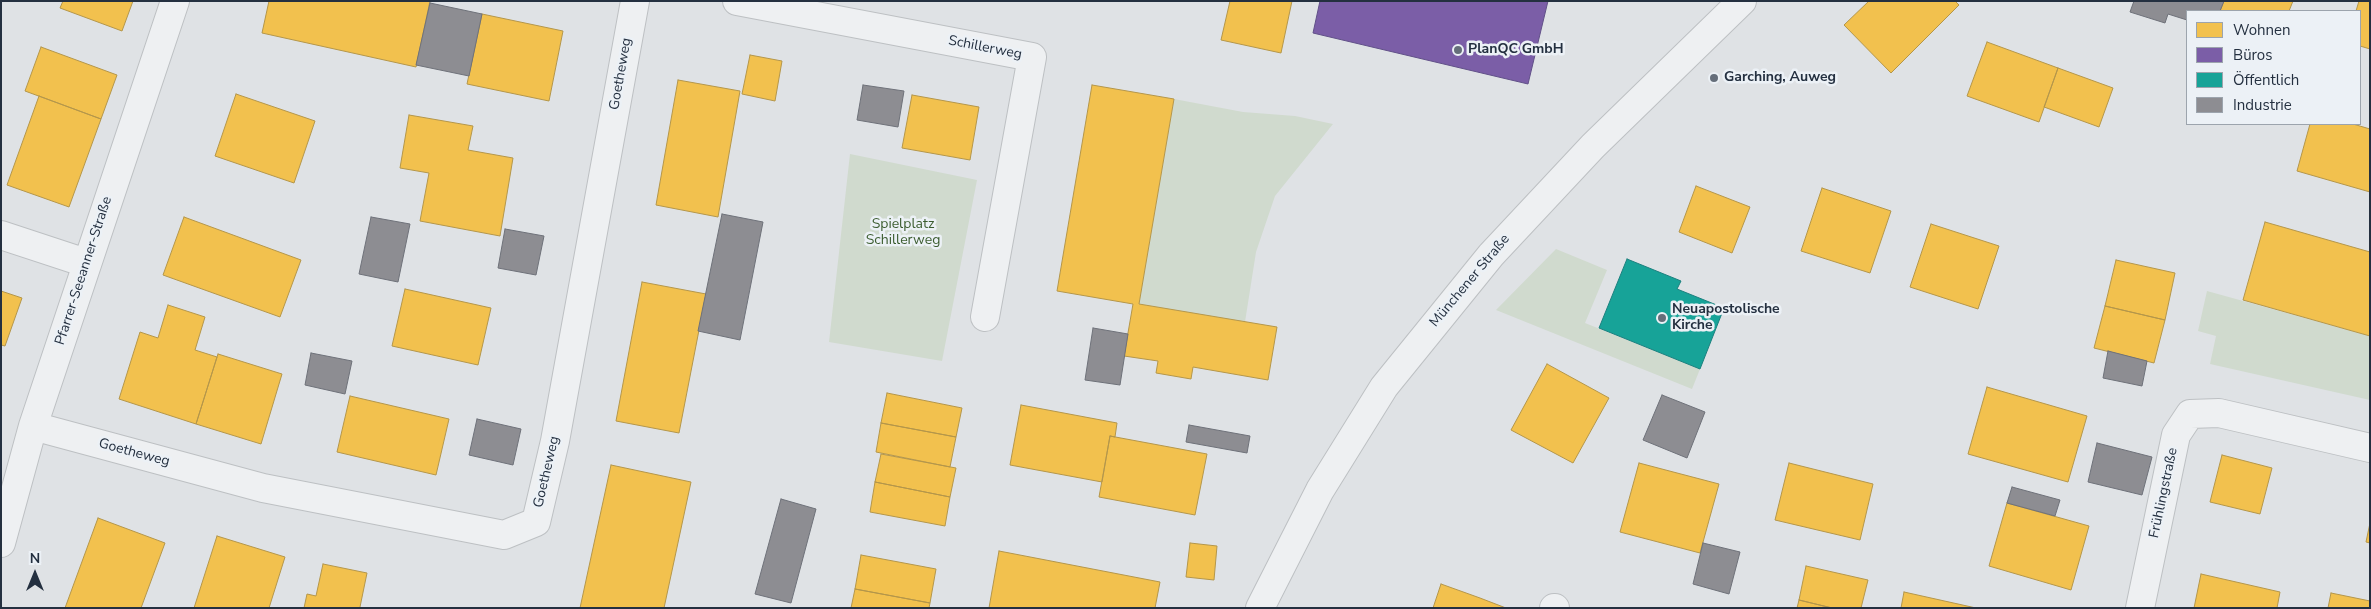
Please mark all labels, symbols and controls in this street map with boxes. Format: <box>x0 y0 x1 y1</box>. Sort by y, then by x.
legend <box>2186 10 2361 125</box>
text: Wohnen <box>2233 20 2291 40</box>
street label: Schillerweg <box>947 33 1023 63</box>
street label: Goetheweg <box>606 37 636 111</box>
place label: PlanQC GmbH <box>1468 42 1564 58</box>
marker: PlanQC GmbH <box>1452 44 1464 56</box>
text: Büros <box>2233 45 2272 65</box>
place label: Garching, Auweg <box>1724 70 1836 86</box>
text: Öffentlich <box>2233 70 2299 90</box>
marker: Garching, Auweg <box>1708 72 1720 84</box>
text: Industrie <box>2233 95 2292 115</box>
street label: Pfarrer-Seeanner-Straße <box>52 195 116 347</box>
park label: Spielplatz Schillerweg <box>866 217 940 250</box>
street label: Münchener Straße <box>1426 231 1514 331</box>
place label: Neuapostolische Kirche <box>1672 302 1780 334</box>
marker: Neuapostolische Kirche <box>1656 312 1668 324</box>
street label: Goetheweg <box>97 435 171 471</box>
street label: Goetheweg <box>531 435 563 509</box>
street label: Frühlingstraße <box>2146 446 2182 540</box>
north arrow <box>10 549 60 599</box>
text: N <box>30 549 40 568</box>

